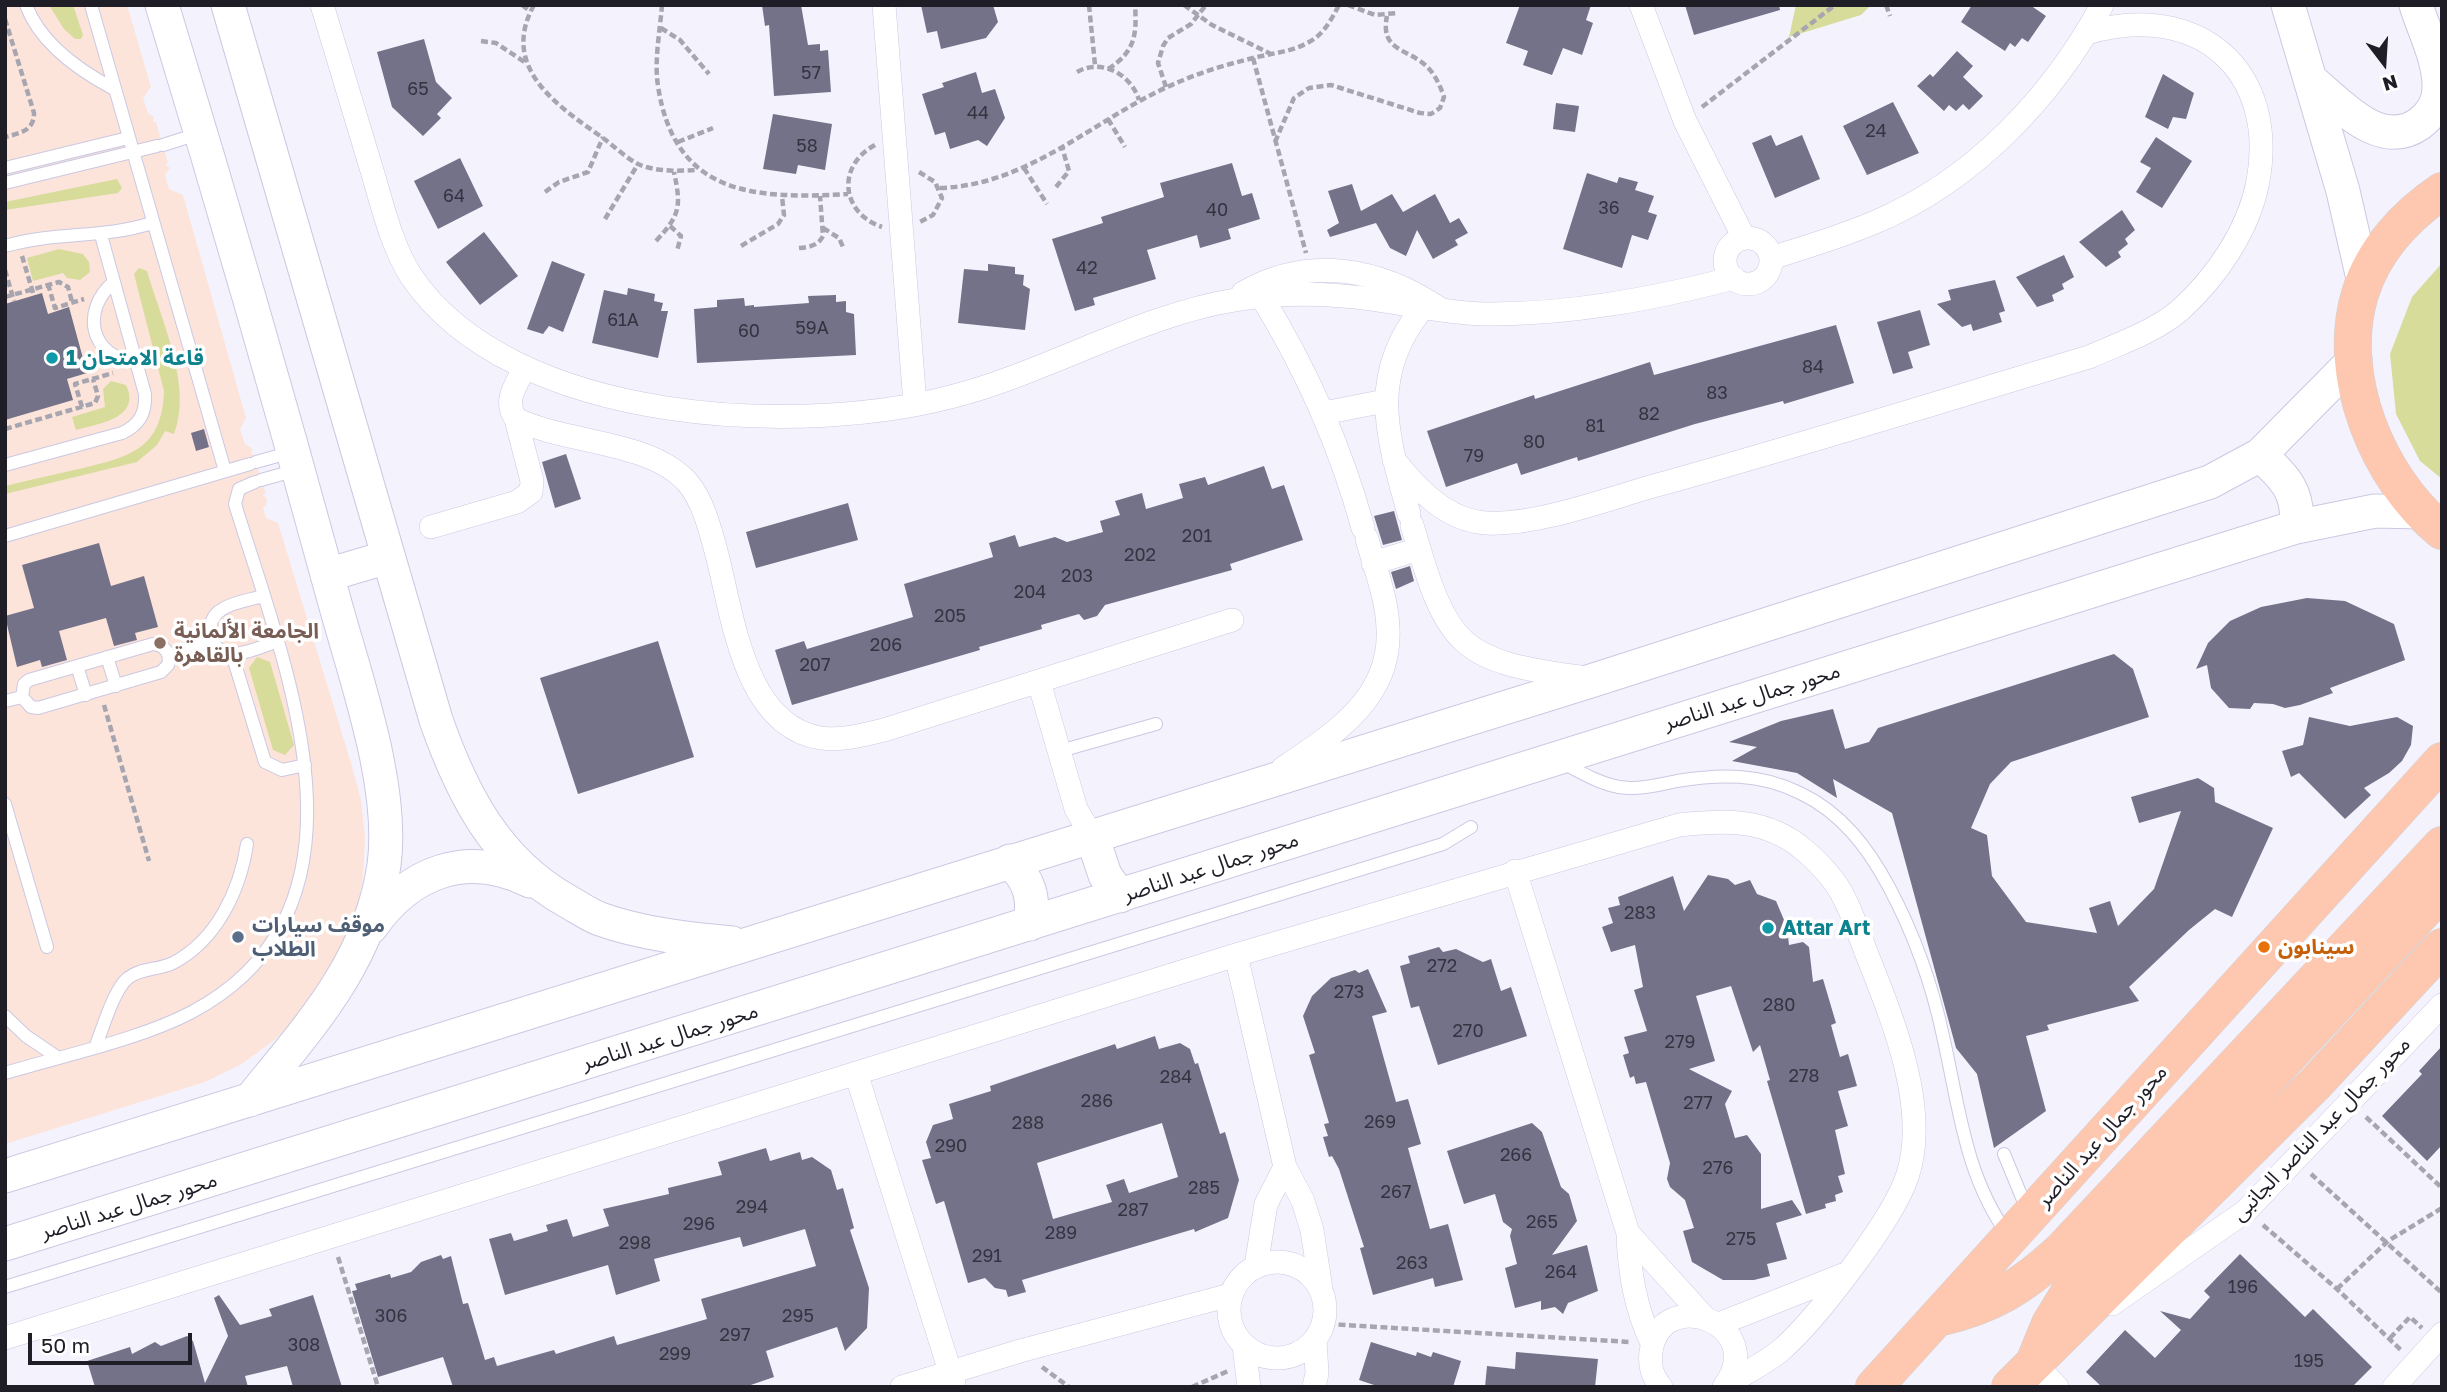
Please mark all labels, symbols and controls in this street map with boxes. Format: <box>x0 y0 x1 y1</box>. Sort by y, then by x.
north arrow <box>2349 28 2419 98</box>
house number: 57 <box>801 62 821 84</box>
text: N <box>2380 70 2401 97</box>
house number: 65 <box>407 78 429 100</box>
house number: 44 <box>967 102 989 124</box>
house number: 24 <box>1865 120 1887 142</box>
house number: 58 <box>796 135 818 157</box>
house number: 64 <box>443 185 465 207</box>
house number: 36 <box>1598 197 1620 219</box>
house number: 40 <box>1206 199 1228 221</box>
house number: 42 <box>1076 257 1098 279</box>
house number: 61A <box>607 309 639 331</box>
house number: 59A <box>795 317 829 339</box>
house number: 60 <box>738 320 760 342</box>
place label: قاعة الامتحان 1 <box>66 345 204 371</box>
marker: قاعة الامتحان 1 <box>44 350 60 366</box>
house number: 84 <box>1802 356 1824 378</box>
house number: 83 <box>1706 382 1728 404</box>
house number: 82 <box>1638 403 1660 425</box>
house number: 81 <box>1585 415 1605 437</box>
house number: 80 <box>1523 431 1545 453</box>
house number: 79 <box>1464 445 1484 467</box>
house number: 201 <box>1182 525 1212 547</box>
house number: 202 <box>1124 544 1156 566</box>
house number: 203 <box>1061 565 1093 587</box>
house number: 204 <box>1014 581 1046 603</box>
house number: 205 <box>934 605 966 627</box>
place label: الجامعة الألمانية بالقاهرة <box>174 618 319 668</box>
house number: 206 <box>870 634 902 656</box>
marker: الجامعة الألمانية بالقاهرة <box>152 635 168 651</box>
house number: 207 <box>799 654 831 676</box>
street label: محور جمال عبد الناصر <box>1661 658 1843 736</box>
street label: محور جمال عبد الناصر <box>1120 827 1302 907</box>
house number: 283 <box>1624 902 1656 924</box>
place label: موقف سيارات الطلاب <box>252 912 385 962</box>
place label: Attar Art <box>1782 915 1870 941</box>
marker: Attar Art <box>1760 920 1776 936</box>
marker: موقف سيارات الطلاب <box>230 929 246 945</box>
place label: سينابون <box>2278 934 2355 960</box>
marker: سينابون <box>2256 939 2272 955</box>
house number: 272 <box>1427 955 1457 977</box>
house number: 273 <box>1334 981 1364 1003</box>
house number: 280 <box>1763 994 1795 1016</box>
street label: محور جمال عبد الناصر <box>579 998 761 1076</box>
house number: 270 <box>1452 1020 1484 1042</box>
house number: 279 <box>1665 1031 1695 1053</box>
street label: محور جمال عبد الناصر الجانبى <box>2226 1032 2416 1226</box>
street label: محور جمال عبد الناصر <box>2031 1060 2173 1212</box>
house number: 278 <box>1789 1065 1819 1087</box>
house number: 284 <box>1160 1066 1192 1088</box>
house number: 286 <box>1081 1090 1113 1112</box>
house number: 277 <box>1683 1092 1713 1114</box>
house number: 269 <box>1364 1111 1396 1133</box>
house number: 288 <box>1012 1112 1044 1134</box>
house number: 290 <box>935 1135 967 1157</box>
house number: 266 <box>1500 1144 1532 1166</box>
house number: 276 <box>1703 1157 1733 1179</box>
street label: محور جمال عبد الناصر <box>38 1167 220 1245</box>
house number: 285 <box>1188 1177 1220 1199</box>
house number: 267 <box>1381 1181 1411 1203</box>
house number: 294 <box>736 1196 768 1218</box>
house number: 287 <box>1118 1199 1148 1221</box>
house number: 265 <box>1526 1211 1558 1233</box>
house number: 296 <box>683 1213 715 1235</box>
house number: 289 <box>1045 1222 1077 1244</box>
house number: 275 <box>1726 1228 1756 1250</box>
house number: 298 <box>619 1232 651 1254</box>
house number: 291 <box>972 1245 1002 1267</box>
house number: 263 <box>1396 1252 1428 1274</box>
house number: 264 <box>1545 1261 1577 1283</box>
house number: 196 <box>2228 1276 2258 1298</box>
house number: 306 <box>375 1305 407 1327</box>
house number: 295 <box>782 1305 814 1327</box>
scale bar <box>32 1318 196 1362</box>
house number: 297 <box>720 1324 750 1346</box>
text: 50 m <box>41 1332 90 1358</box>
house number: 308 <box>288 1334 320 1356</box>
house number: 299 <box>659 1343 691 1365</box>
house number: 195 <box>2294 1350 2324 1372</box>

